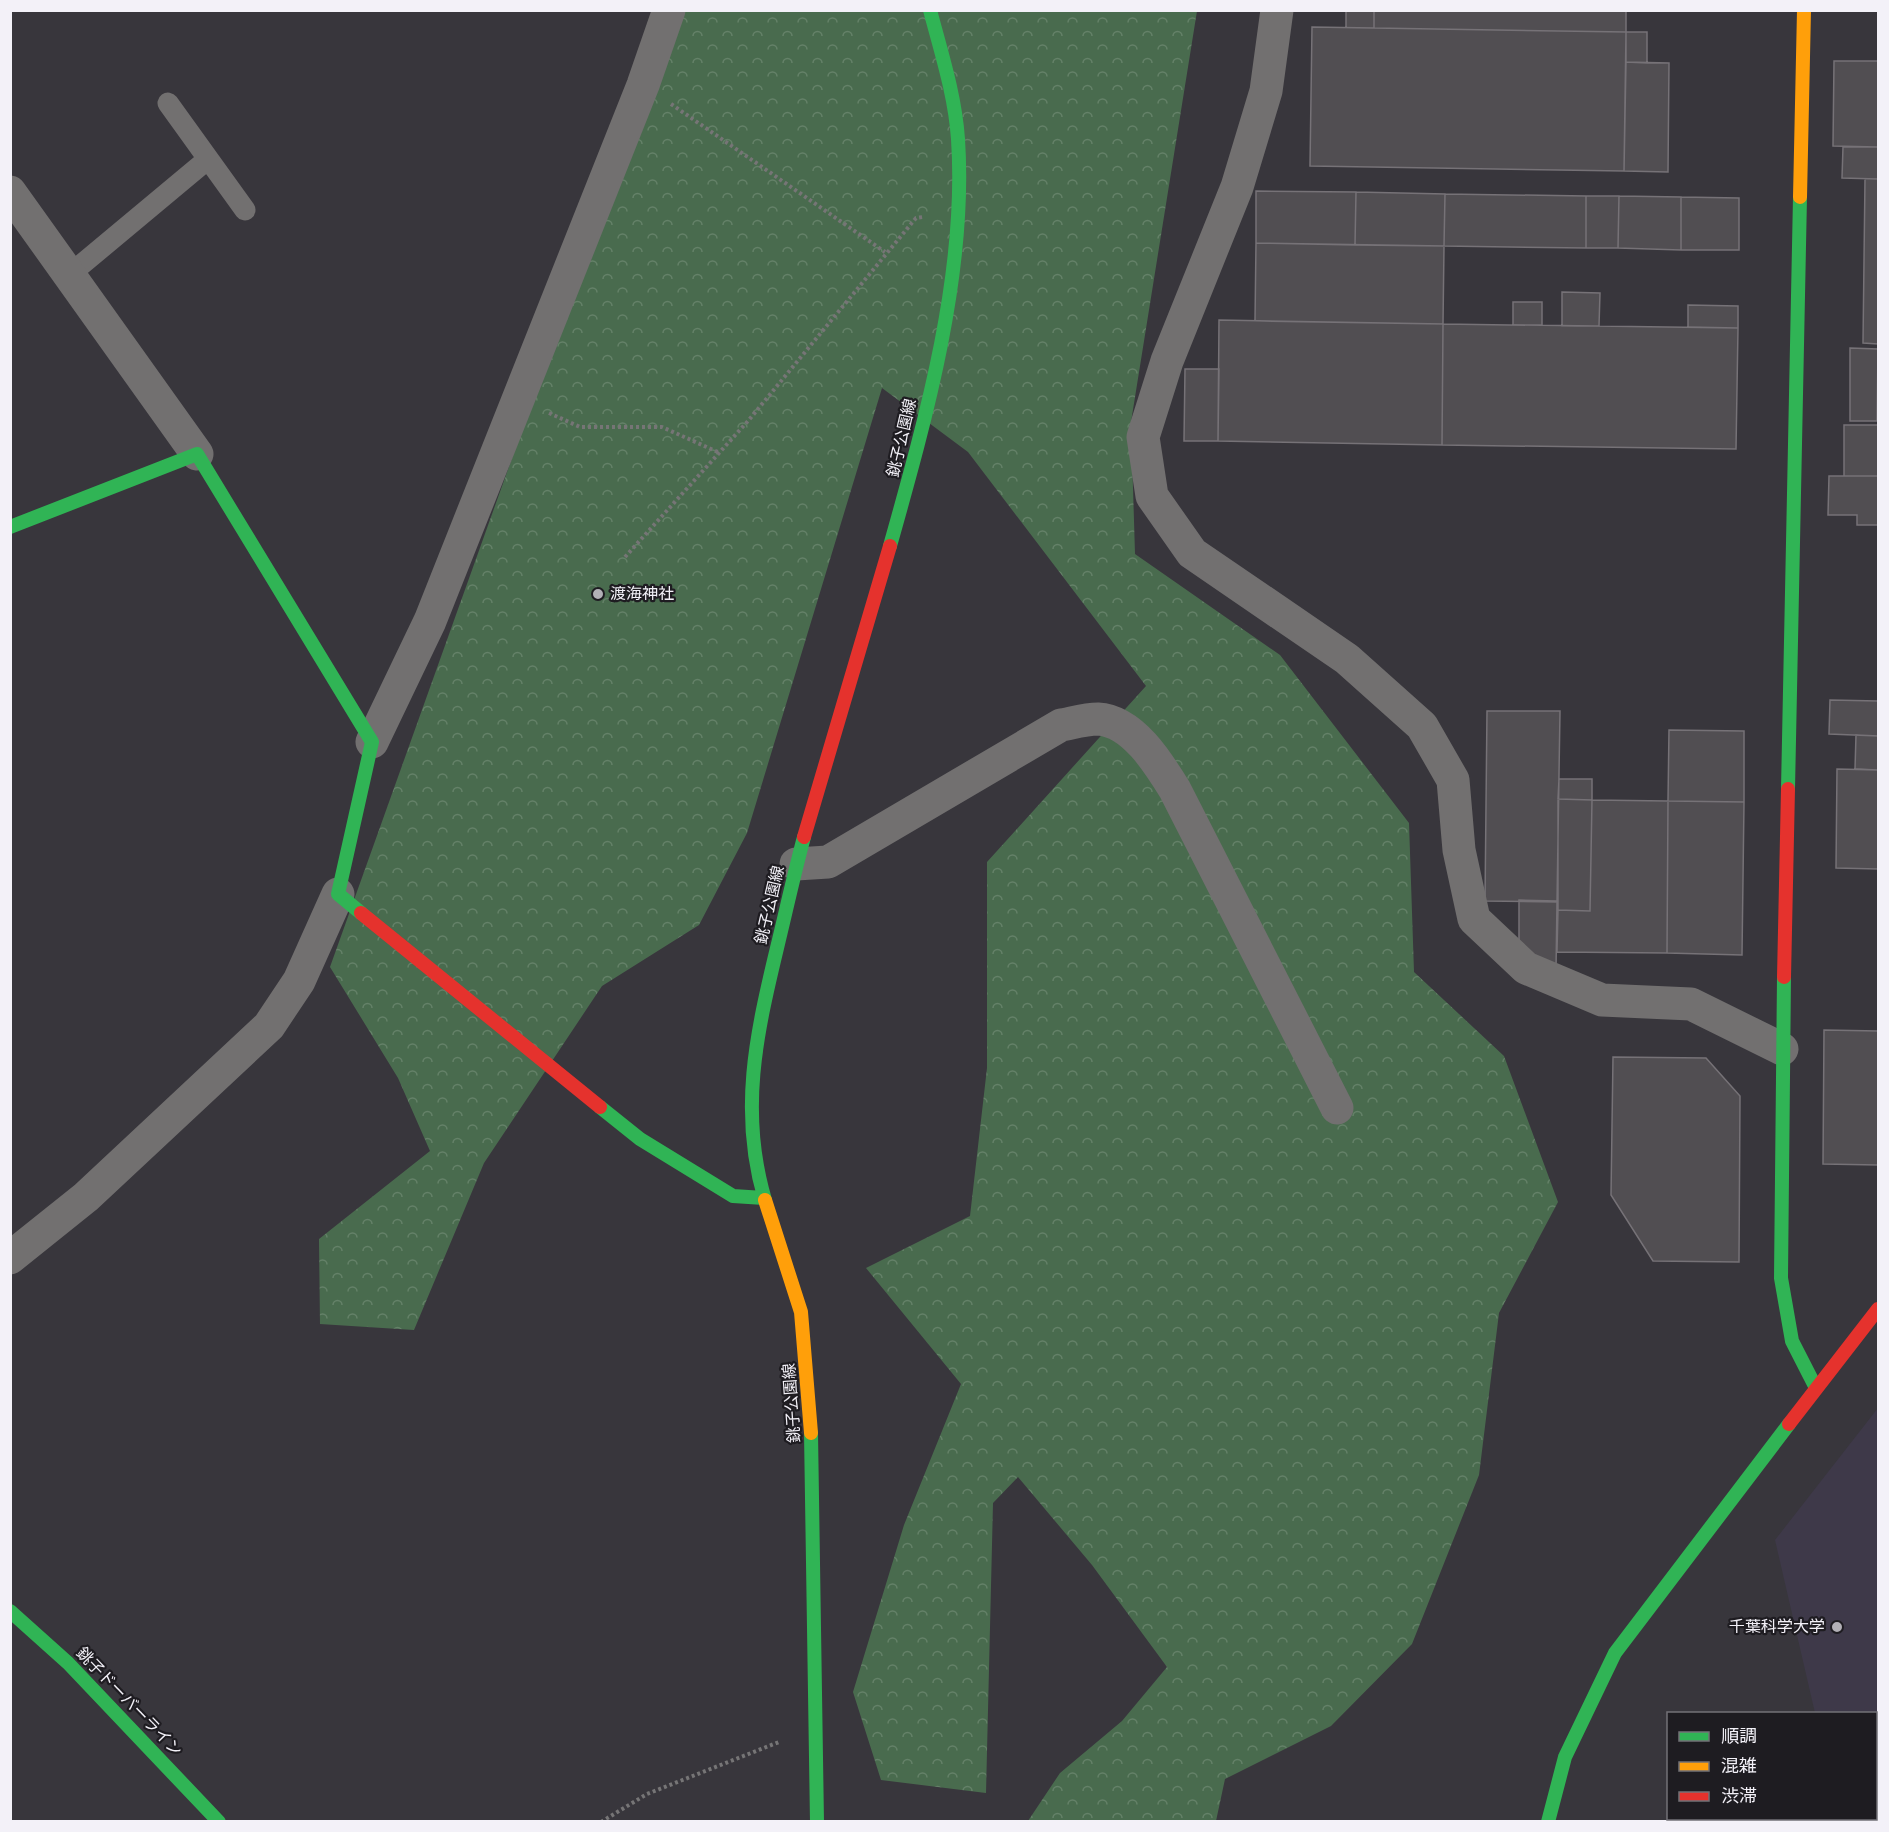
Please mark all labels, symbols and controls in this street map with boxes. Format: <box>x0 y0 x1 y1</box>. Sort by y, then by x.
street label: 銚子公園線 <box>884 397 919 479</box>
place label: 渡海神社 <box>610 585 674 602</box>
marker: 渡海神社 <box>591 587 605 601</box>
street label: 銚子公園線 <box>752 864 787 946</box>
street label: 銚子公園線 <box>780 1363 803 1444</box>
place label: 千葉科学大学 <box>1729 1618 1825 1635</box>
marker: 千葉科学大学 <box>1830 1620 1844 1634</box>
street label: 銚子ドーバーライン <box>73 1644 185 1759</box>
legend <box>1667 1712 1877 1820</box>
text: 順調 <box>1721 1728 1757 1746</box>
text: 混雑 <box>1721 1756 1757 1776</box>
text: 渋滞 <box>1721 1787 1757 1806</box>

